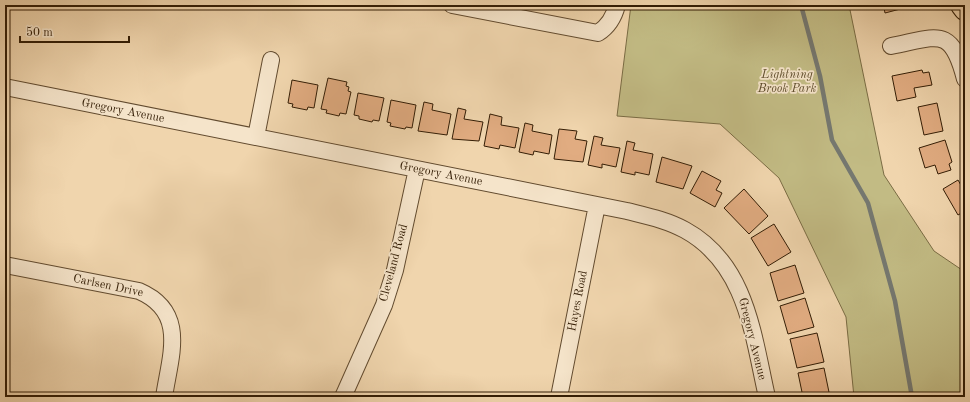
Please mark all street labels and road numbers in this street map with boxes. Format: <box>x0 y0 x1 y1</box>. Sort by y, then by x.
street label: Gregory Avenue <box>80 97 166 125</box>
street label: Gregory Avenue <box>398 160 484 188</box>
street label: Cleveland Road <box>378 223 410 303</box>
street label: Hayes Road <box>566 270 590 332</box>
street label: Carlsen Drive <box>72 273 145 299</box>
street label: Gregory Avenue <box>736 297 768 382</box>

